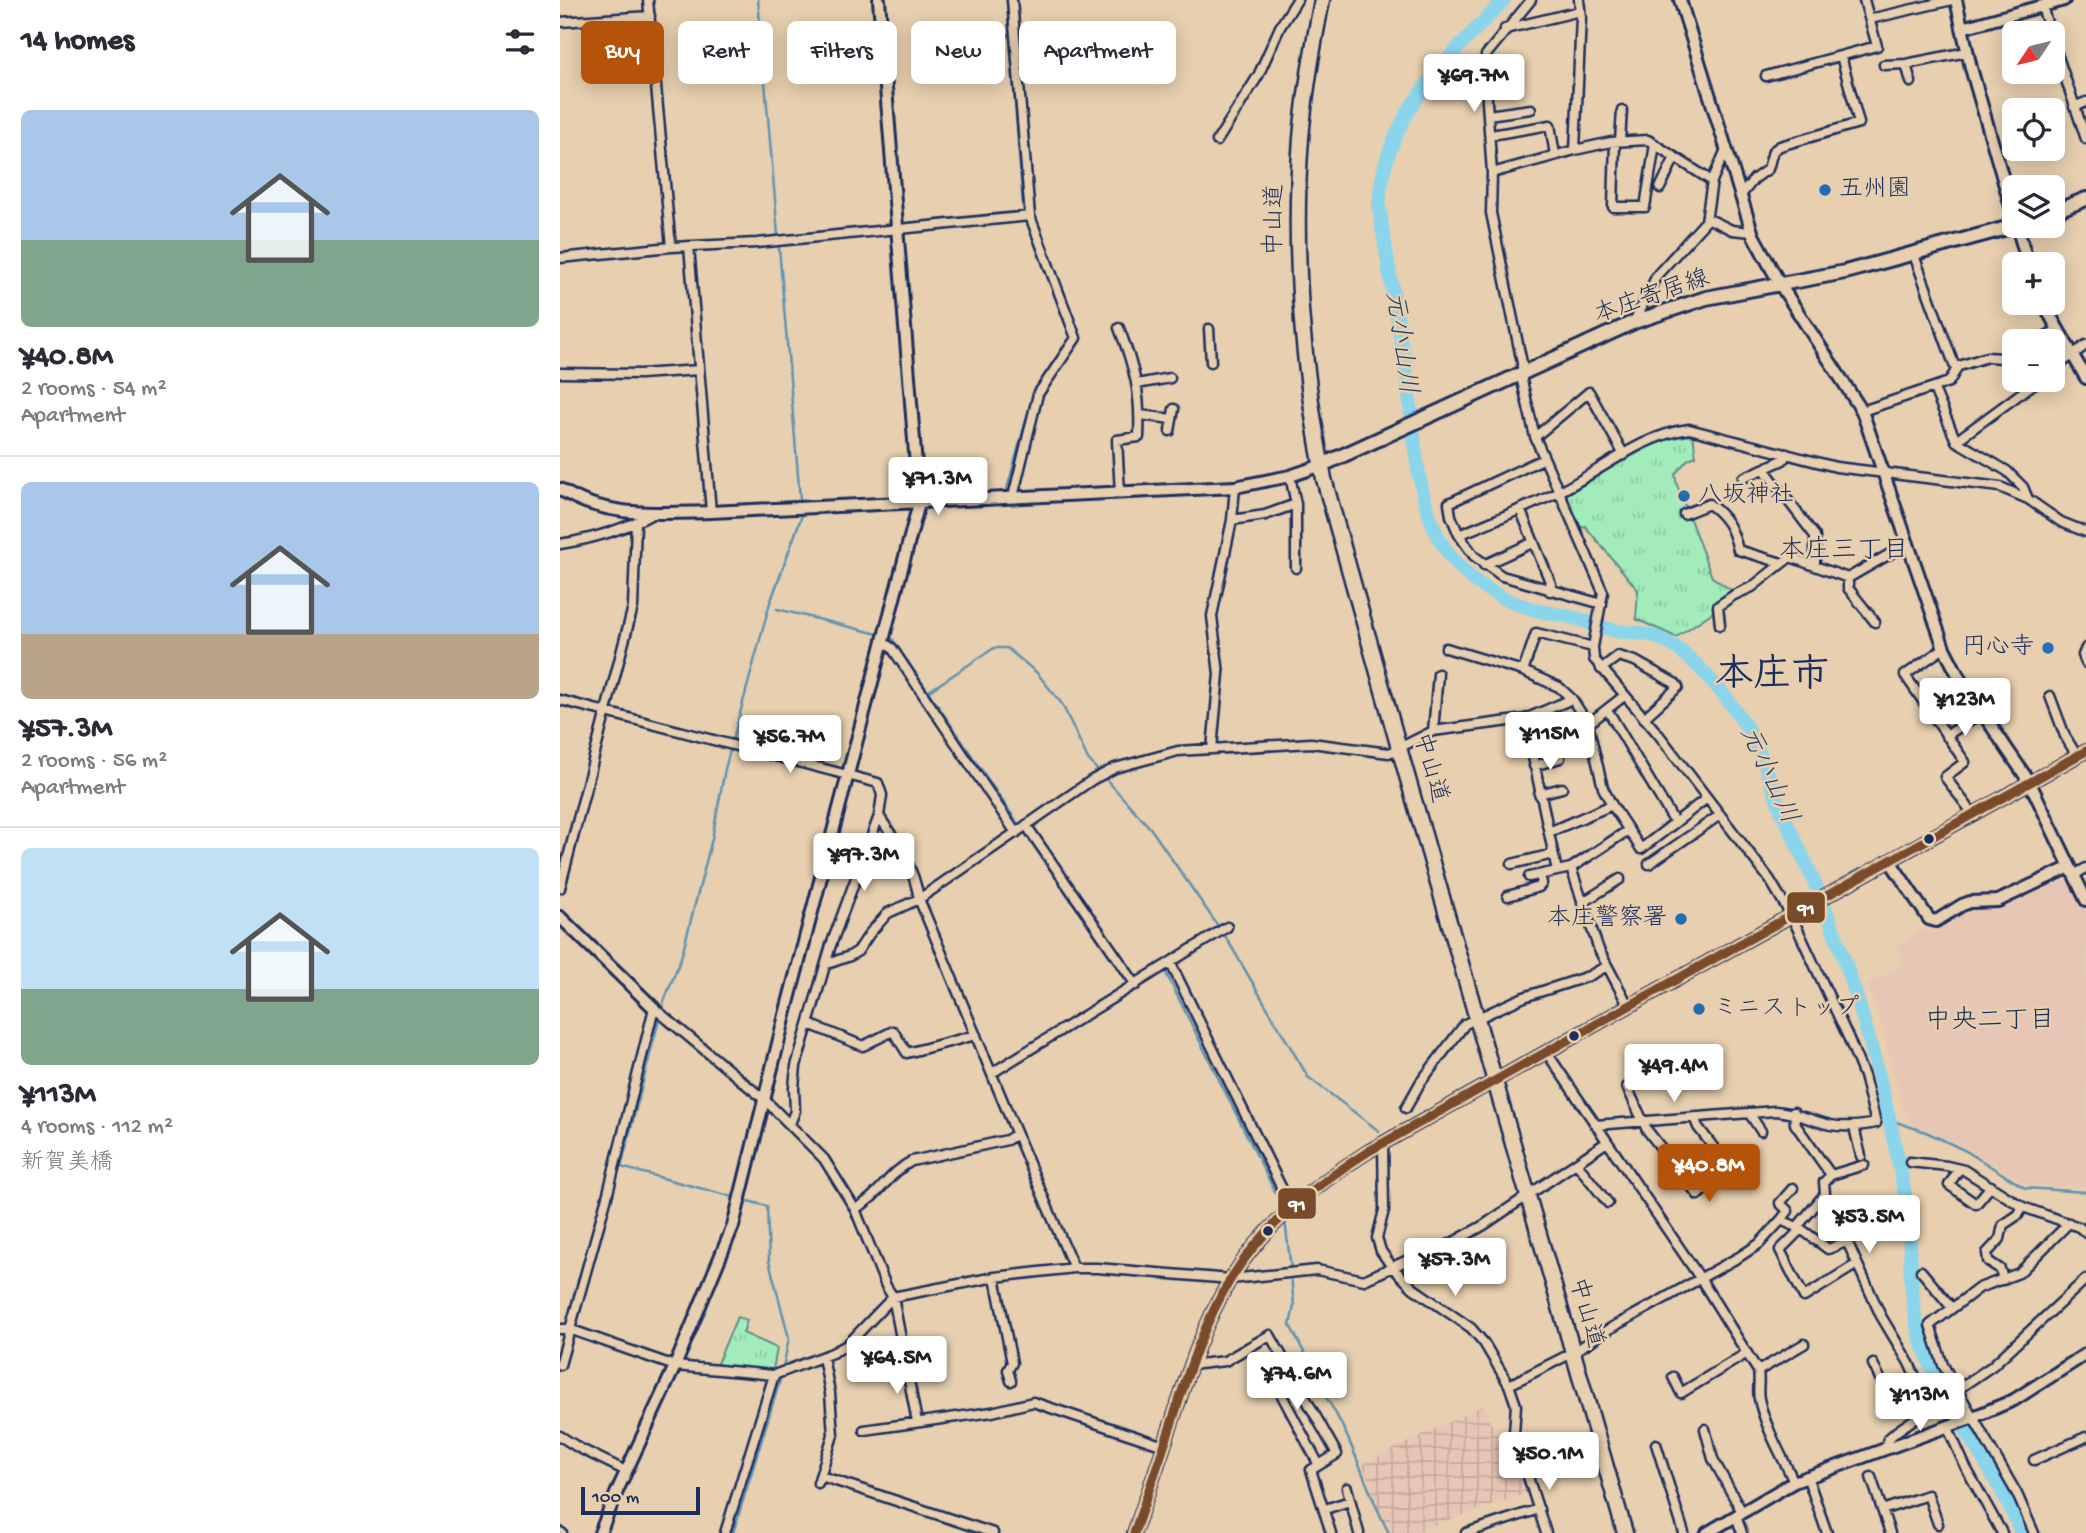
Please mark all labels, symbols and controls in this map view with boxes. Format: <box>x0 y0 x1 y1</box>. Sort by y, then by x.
chip: Buy <box>581 21 664 84</box>
chip: Rent <box>678 21 773 84</box>
chip: Filters <box>787 21 897 84</box>
chip: New <box>911 21 1005 84</box>
chip: Apartment <box>1019 21 1176 84</box>
north arrow <box>2002 21 2065 84</box>
map controls <box>2002 21 2065 392</box>
icon: filters <box>501 23 539 61</box>
text: 14 homes <box>21 25 134 60</box>
pin: ¥69.7M <box>1417 54 1531 114</box>
text: ¥69.7M <box>1440 63 1509 90</box>
button: locate <box>2002 98 2065 161</box>
icon: home <box>217 155 343 281</box>
button: layers <box>2002 175 2065 238</box>
place label: 五州園 <box>1839 176 1911 205</box>
marker: 五州園 <box>1817 182 1833 198</box>
street label: 中山道 <box>1260 184 1291 256</box>
button: + <box>2002 252 2065 315</box>
street label: 本庄寄居線 <box>1590 264 1713 331</box>
water label: 元小山川 <box>1376 289 1423 397</box>
button: − <box>2002 329 2065 392</box>
text: ¥40.8M <box>21 341 113 376</box>
text: 2 rooms · 54 m² <box>21 376 167 403</box>
text: Apartment <box>21 403 125 430</box>
pin: ¥71.3M <box>881 458 995 517</box>
text: ¥71.3M <box>904 466 972 493</box>
place label: 八坂神社 <box>1698 481 1794 511</box>
marker: 八坂神社 <box>1676 488 1692 504</box>
icon: home <box>217 527 343 653</box>
district label: 本庄三丁目 <box>1779 535 1909 568</box>
place label: 円心寺 <box>1962 633 2034 663</box>
marker: 円心寺 <box>2040 640 2056 656</box>
district label: 本庄市 <box>1715 653 1829 700</box>
pin: ¥123M <box>1916 678 2014 738</box>
text: ¥123M <box>1935 687 1995 714</box>
pin: ¥115M <box>1501 712 1599 772</box>
text: ¥57.3M <box>21 713 112 748</box>
pin: ¥56.7M <box>733 716 847 775</box>
text: ¥115M <box>1521 721 1579 748</box>
water label: 元小山川 <box>1731 722 1804 830</box>
text: ¥56.7M <box>755 724 825 751</box>
street label: 中山道 <box>1405 729 1454 807</box>
text: 2 rooms · 56 m² <box>21 748 167 775</box>
text: Apartment <box>21 775 125 802</box>
unlabelled marker <box>1922 832 1936 846</box>
pin: ¥97.3M <box>807 834 921 893</box>
text: ¥97.3M <box>829 842 899 869</box>
line badge: 91 <box>1786 891 1826 924</box>
icon: home <box>217 894 343 1020</box>
text: 91 <box>1796 899 1815 922</box>
place label: 本庄警察署 <box>1547 904 1667 934</box>
marker: 本庄警察署 <box>1673 911 1689 927</box>
place label: ミニストップ <box>1713 994 1859 1024</box>
marker: ミニストップ <box>1691 1001 1707 1017</box>
district label: 中央二丁目 <box>1925 1005 2055 1038</box>
unlabelled marker <box>1567 1029 1581 1043</box>
pin: ¥49.4M <box>1617 1044 1731 1104</box>
text: ¥49.4M <box>1640 1053 1708 1080</box>
text: ¥113M <box>21 1079 96 1114</box>
text: 4 rooms · 112 m² <box>21 1114 173 1141</box>
pin: ¥40.8M <box>1652 1144 1766 1204</box>
text: 新賀美橋 <box>21 1150 113 1177</box>
text: ¥40.8M <box>1674 1153 1744 1180</box>
line badge: 91 <box>1277 1187 1317 1220</box>
text: 91 <box>1287 1195 1306 1218</box>
pin: ¥53.5M <box>1812 1196 1926 1255</box>
text: ¥53.5M <box>1834 1204 1904 1231</box>
unlabelled marker <box>1261 1224 1275 1238</box>
pin: ¥57.3M <box>1398 1238 1512 1298</box>
text: ¥57.3M <box>1420 1247 1490 1274</box>
street label: 中山道 <box>1561 1274 1610 1352</box>
pin: ¥64.5M <box>840 1336 954 1396</box>
text: ¥64.5M <box>863 1345 931 1372</box>
pin: ¥74.6M <box>1240 1352 1354 1412</box>
text: ¥74.6M <box>1263 1361 1331 1388</box>
pin: ¥113M <box>1871 1374 1969 1433</box>
text: ¥113M <box>1891 1382 1949 1409</box>
pin: ¥50.1M <box>1492 1432 1606 1492</box>
text: ¥50.1M <box>1515 1441 1583 1468</box>
scale bar <box>581 1484 700 1516</box>
text: 100 m <box>592 1487 639 1510</box>

